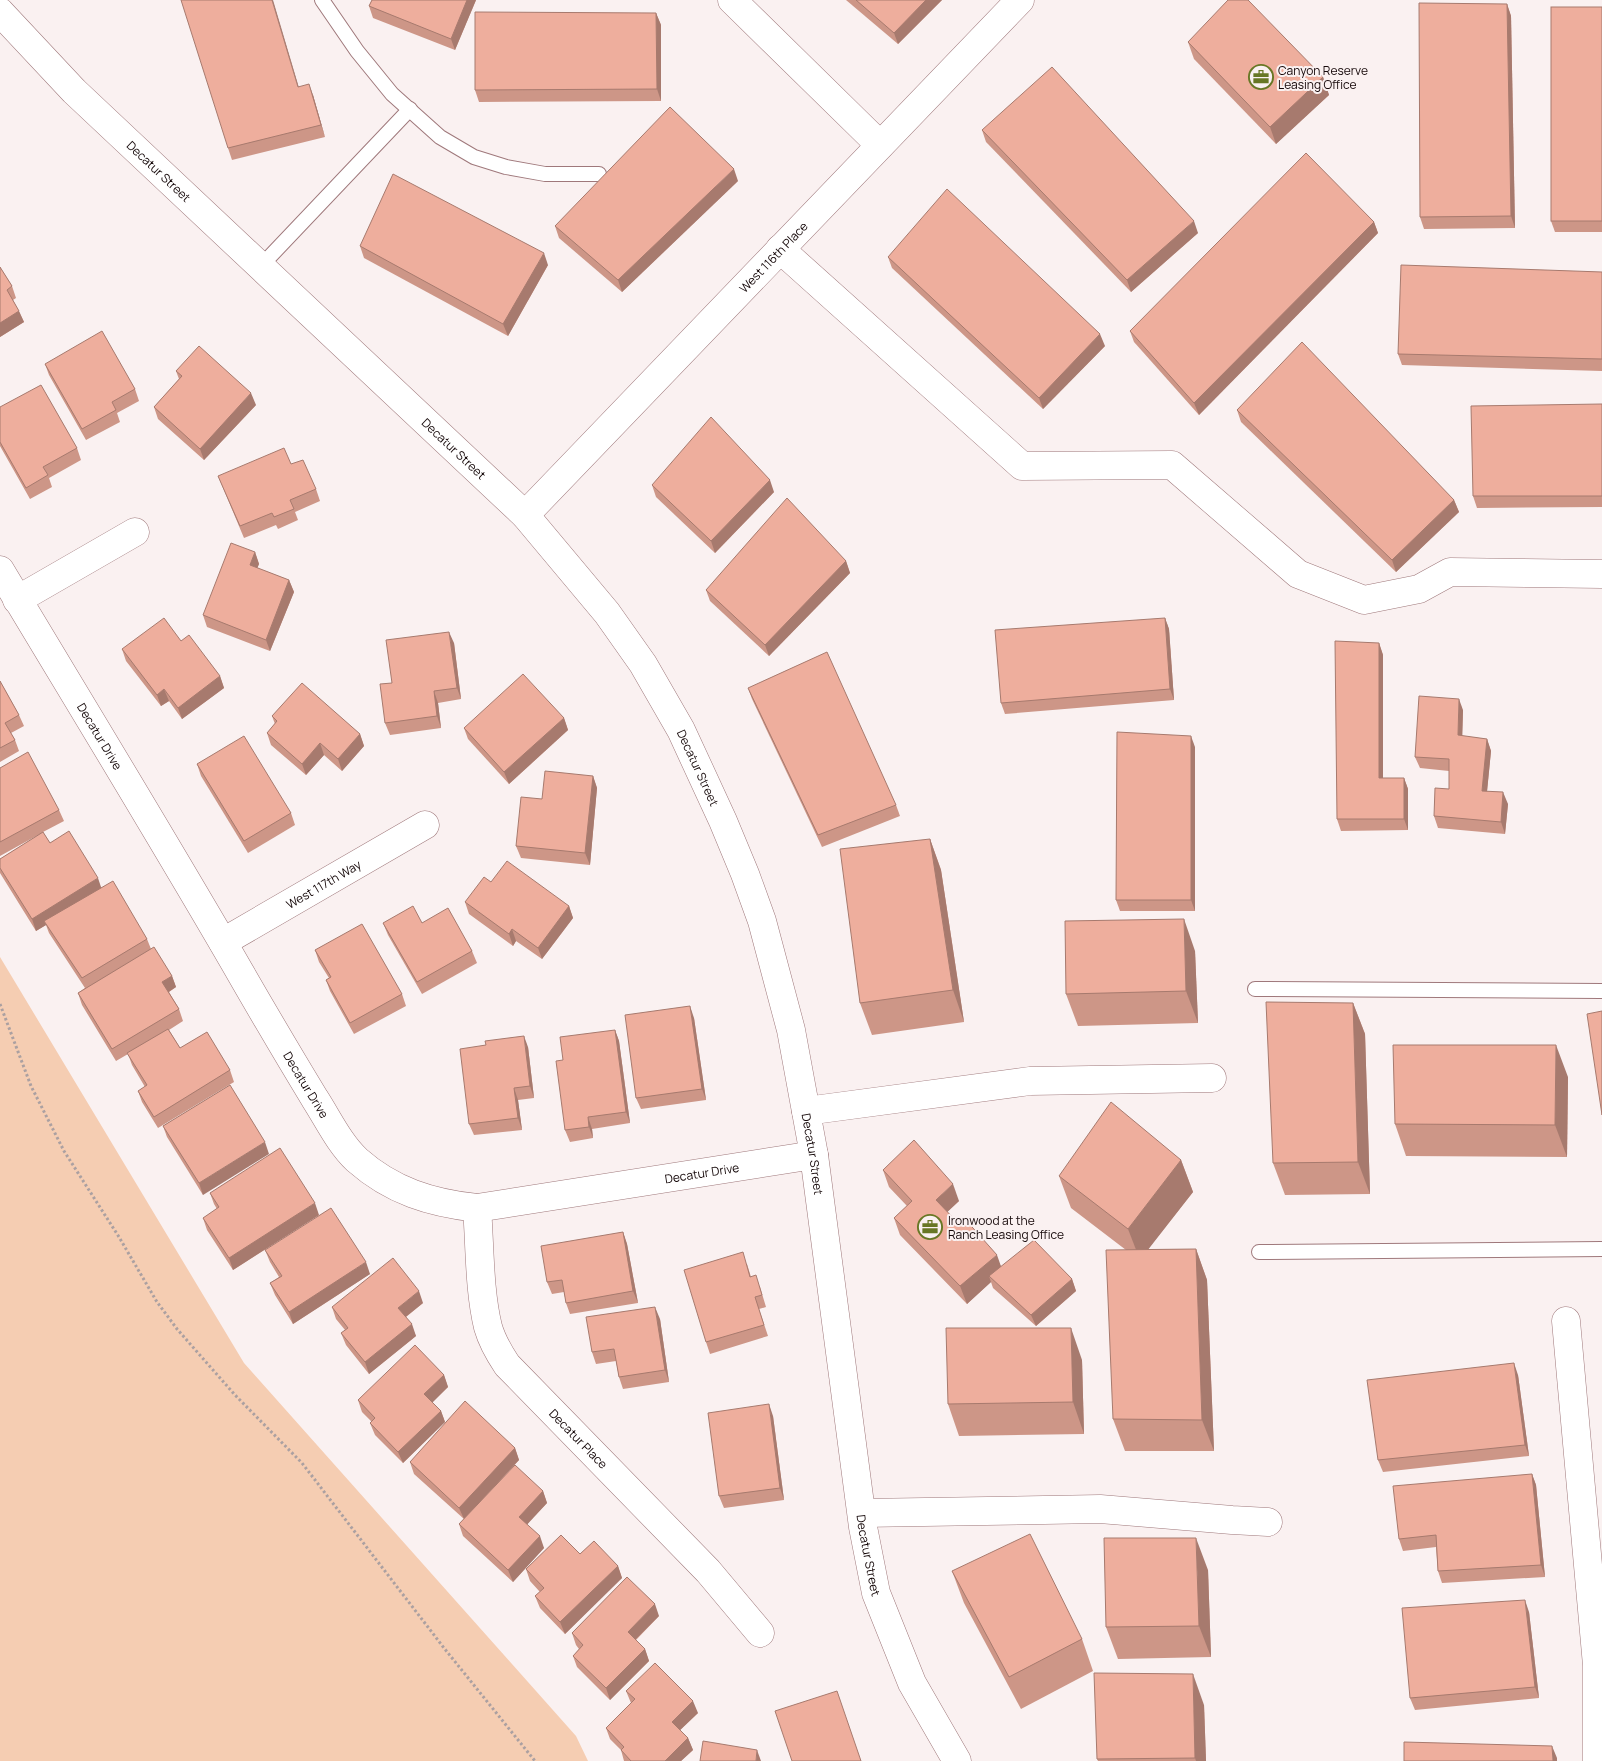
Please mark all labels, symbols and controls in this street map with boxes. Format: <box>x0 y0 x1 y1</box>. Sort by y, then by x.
place label: Canyon Reserve Leasing Office <box>1278 62 1368 93</box>
office icon: Canyon Reserve Leasing Office <box>1248 64 1274 90</box>
street label: Decatur Street <box>123 137 195 205</box>
street label: West 116th Place <box>735 218 811 296</box>
street label: Decatur Street <box>418 414 490 483</box>
street label: Decatur Drive <box>73 700 127 773</box>
street label: Decatur Street <box>673 727 723 809</box>
street label: West 117th Way <box>283 855 365 912</box>
street label: Decatur Drive <box>280 1048 333 1121</box>
street label: Decatur Street <box>798 1112 828 1196</box>
street label: Decatur Drive <box>663 1158 740 1187</box>
place label: Ironwood at the Ranch Leasing Office <box>948 1212 1064 1243</box>
office icon: Ironwood at the Ranch Leasing Office <box>917 1214 943 1240</box>
street label: Decatur Place <box>546 1405 612 1472</box>
street label: Decatur Street <box>853 1514 885 1599</box>

